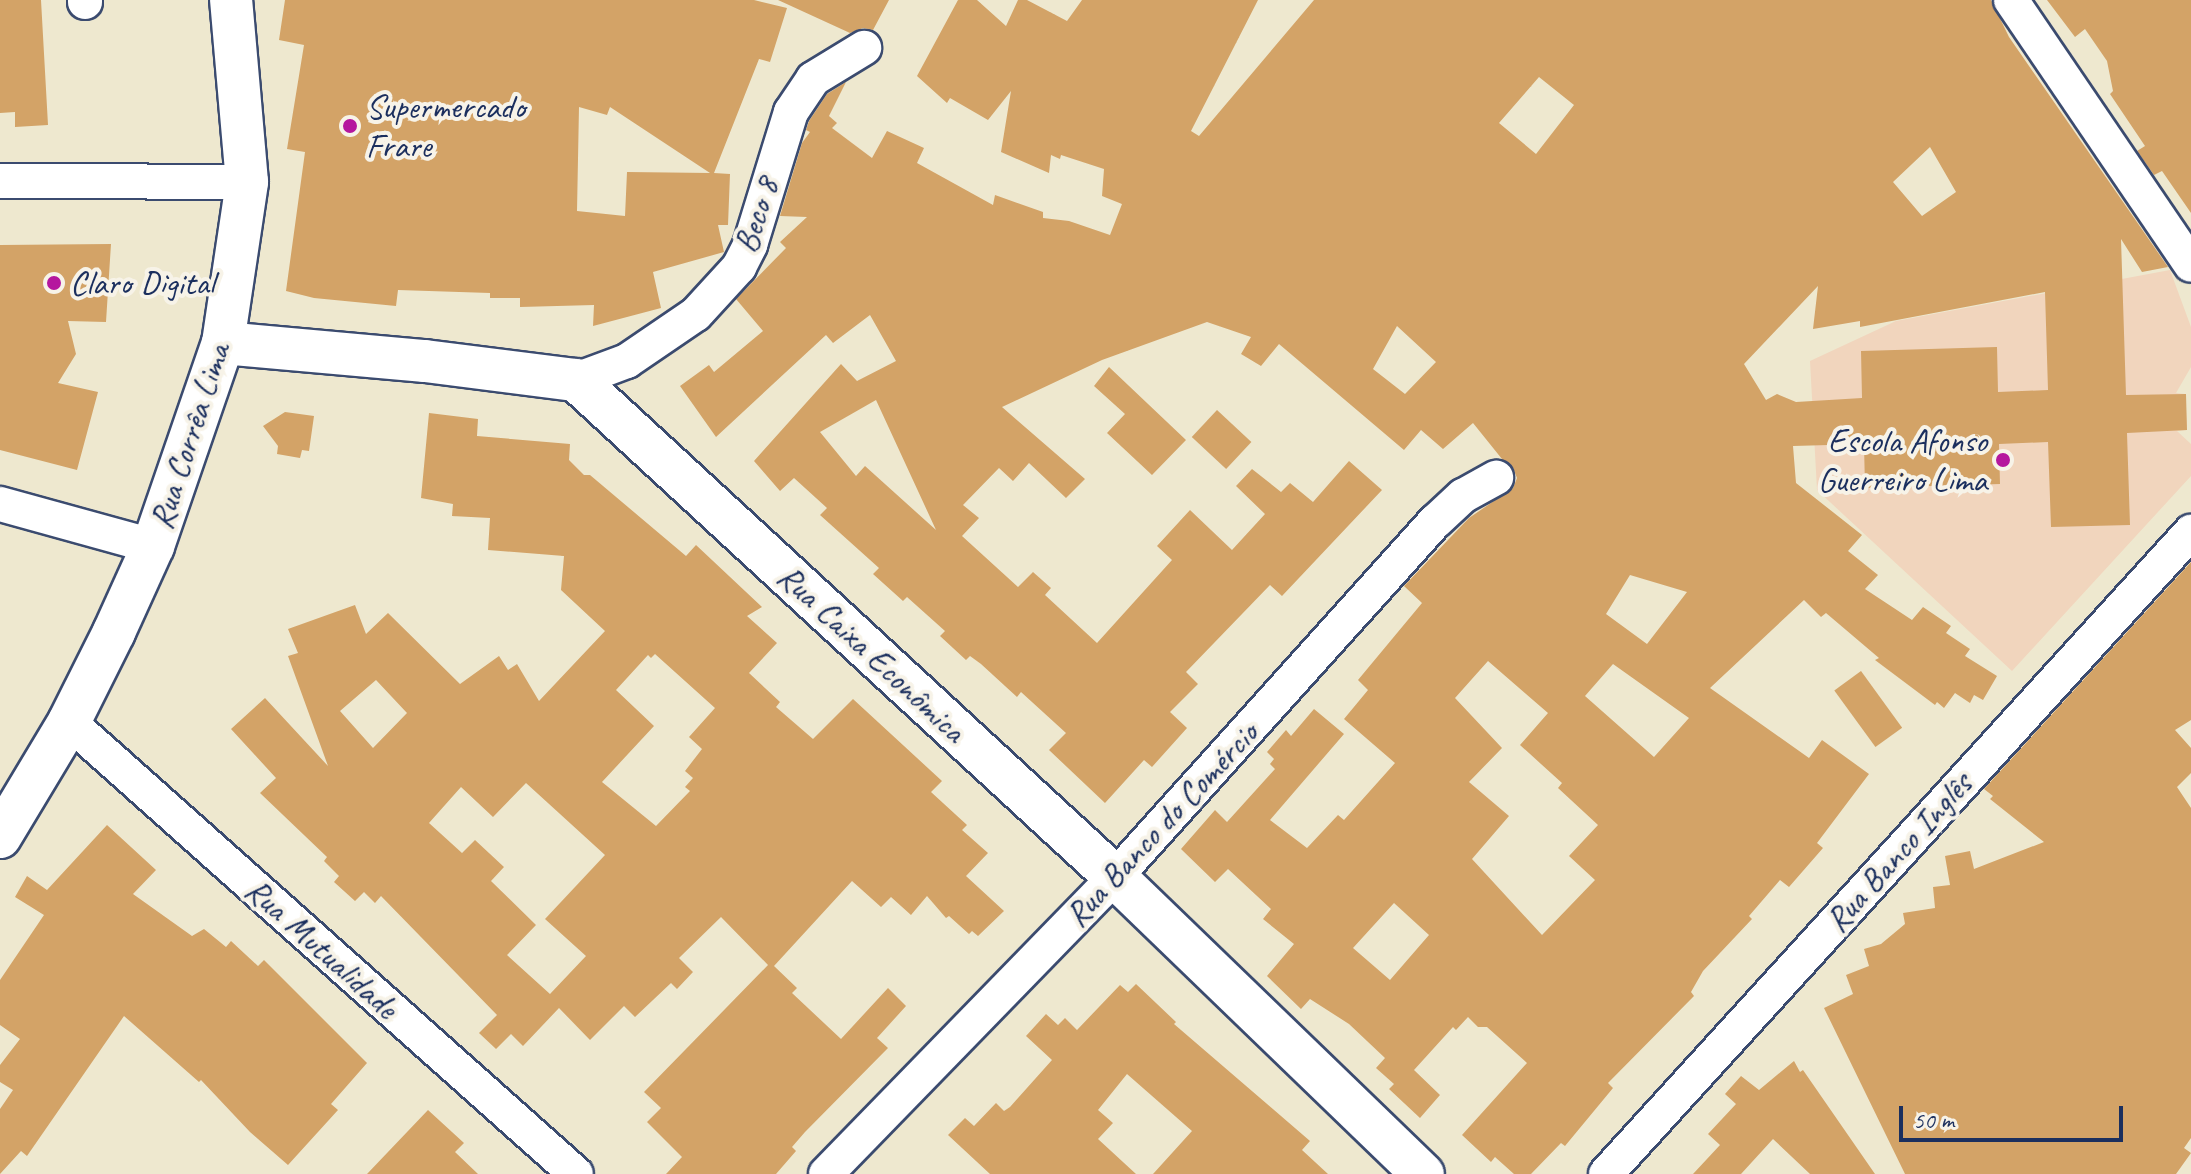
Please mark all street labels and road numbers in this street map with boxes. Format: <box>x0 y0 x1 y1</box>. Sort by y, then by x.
street label: Beco 8 <box>725 172 787 258</box>
street label: Rua Corrêa Lima <box>140 338 238 534</box>
street label: Rua Caixa Econômica <box>769 555 975 751</box>
street label: Rua Banco do Comércio <box>1055 713 1267 935</box>
street label: Rua Banco Inglês <box>1816 764 1980 940</box>
street label: Rua Mutualidade <box>238 869 406 1027</box>

